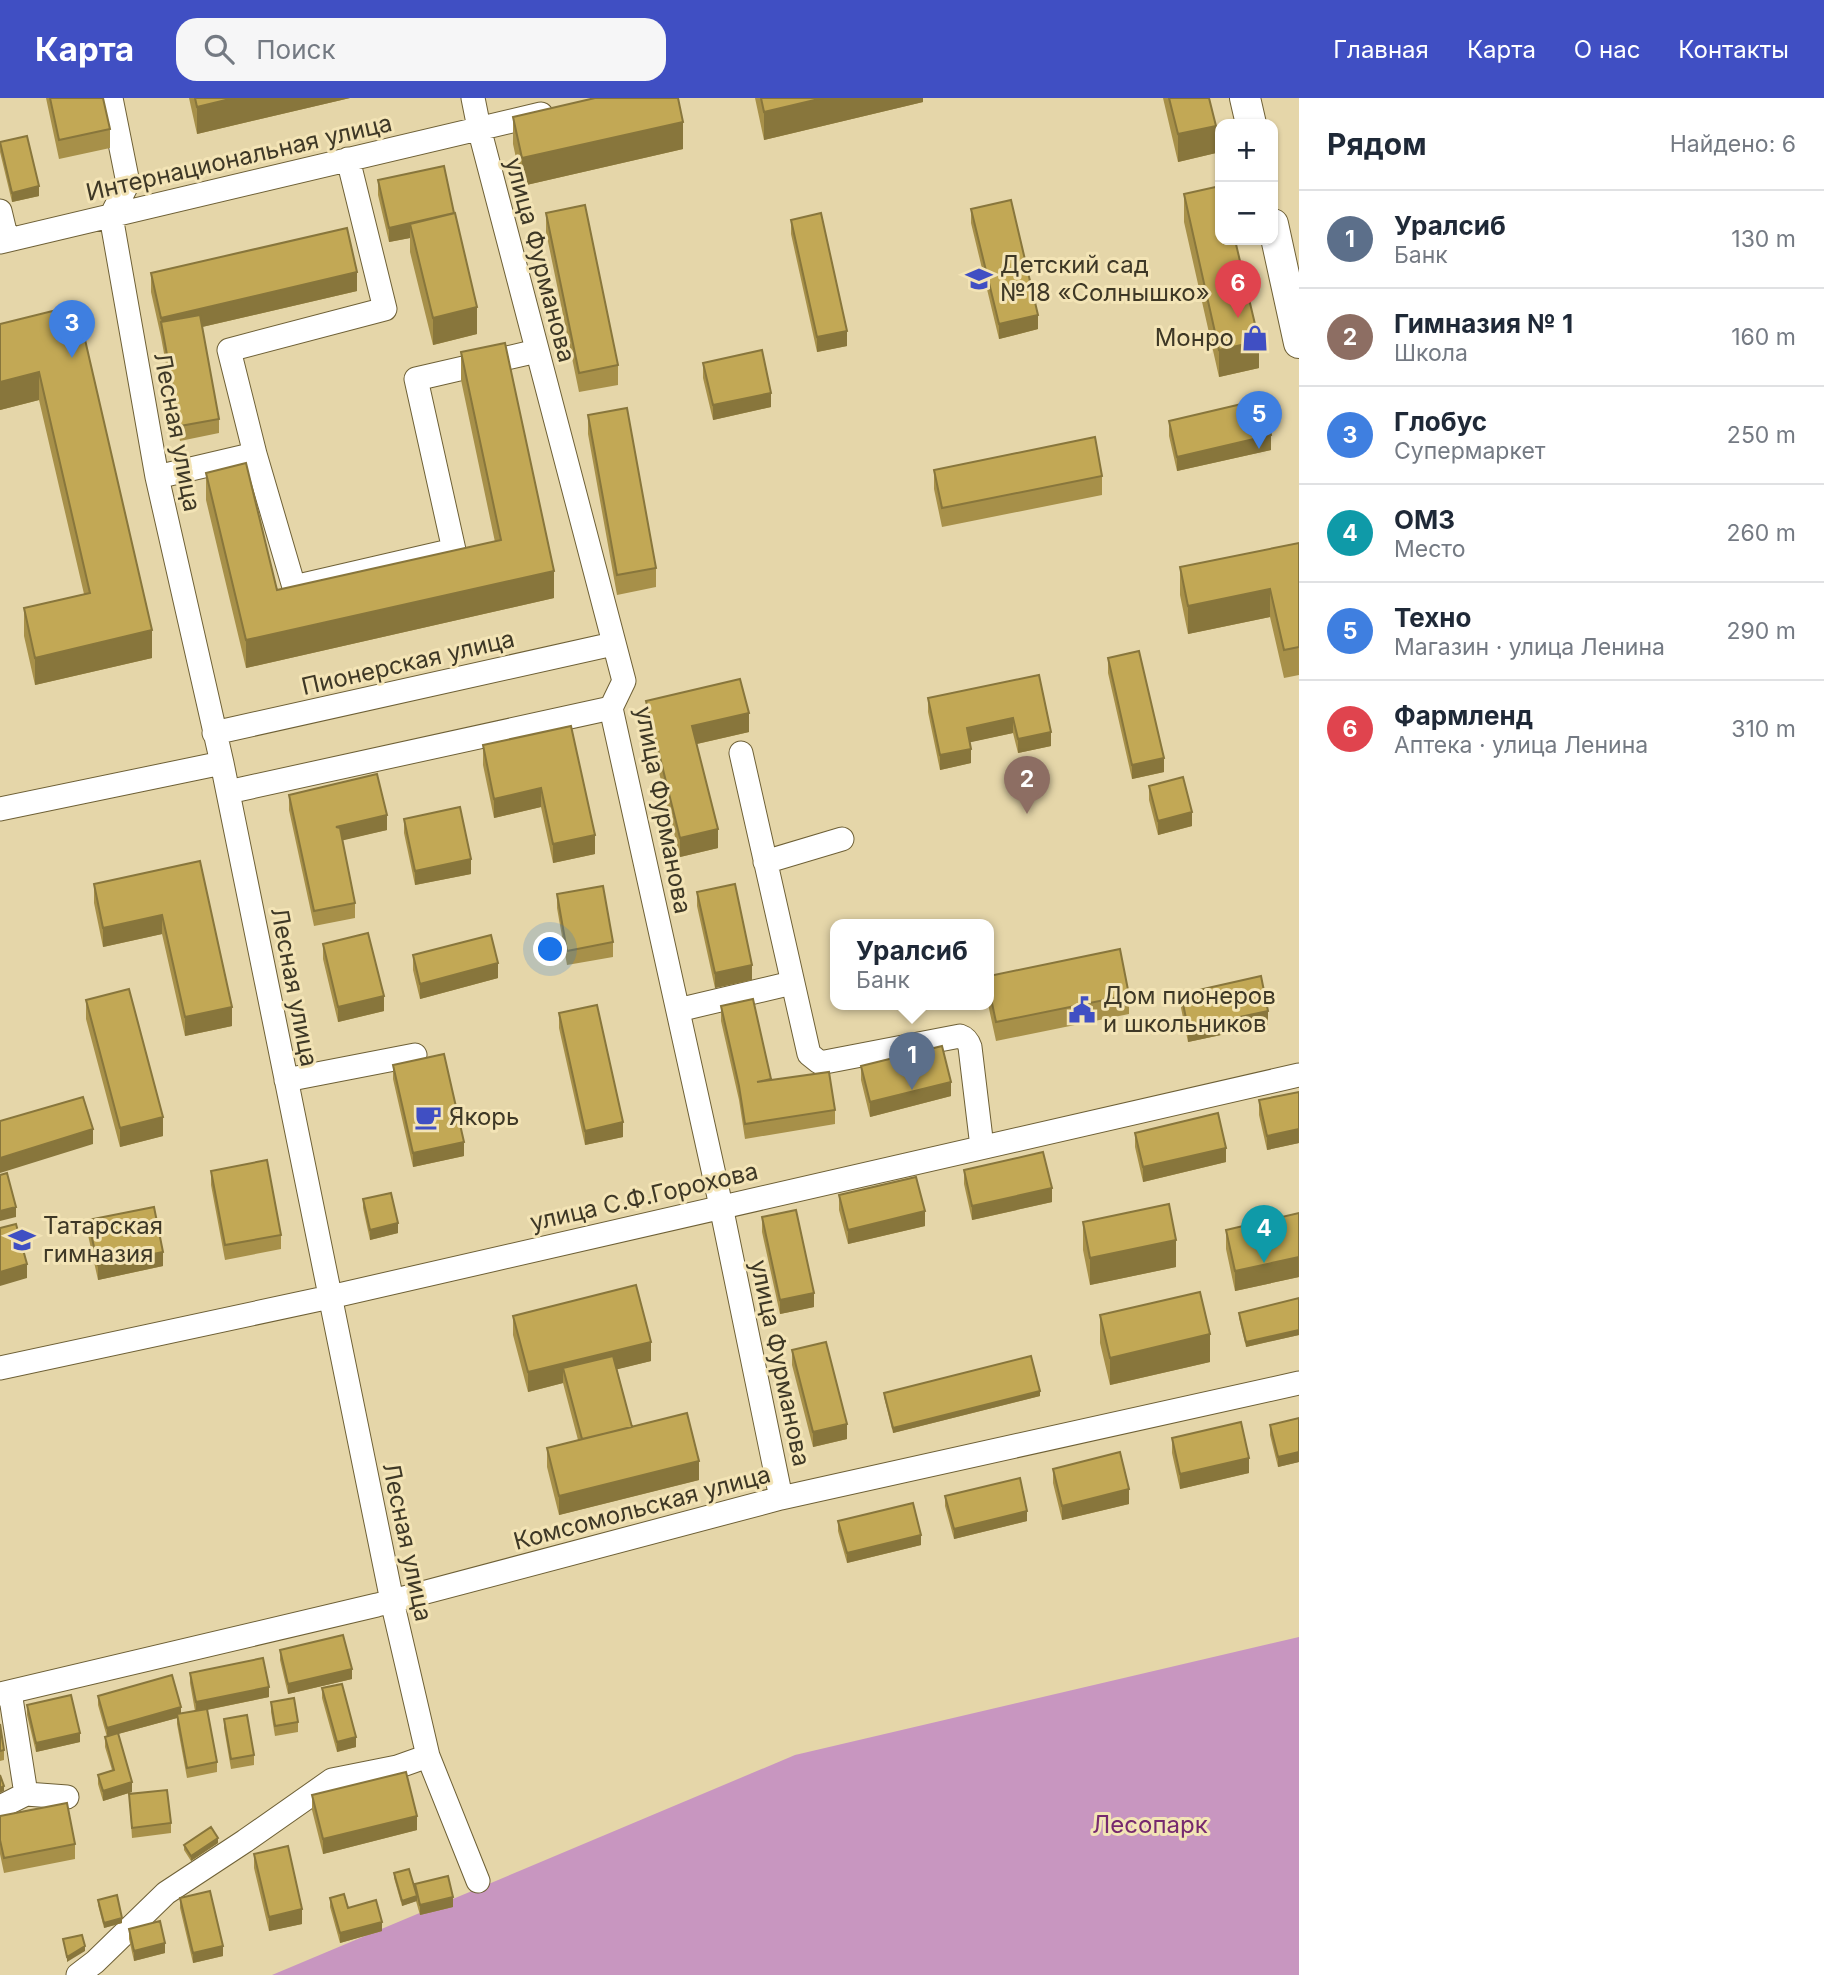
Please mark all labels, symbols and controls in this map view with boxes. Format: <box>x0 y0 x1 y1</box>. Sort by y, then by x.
search box <box>176 18 666 81</box>
text: Карта <box>35 29 134 69</box>
icon: search <box>200 30 238 68</box>
text: Поиск <box>256 34 335 65</box>
text: Главная <box>1333 35 1429 64</box>
text: Карта <box>1467 35 1536 64</box>
text: О нас <box>1574 35 1640 64</box>
text: Контакты <box>1678 35 1789 64</box>
street label: Интернациональная улица <box>83 108 395 207</box>
map controls <box>1215 119 1278 245</box>
button: + <box>1215 119 1278 182</box>
text: Рядом <box>1327 126 1427 162</box>
text: Найдено: 6 <box>1670 130 1796 158</box>
street label: улица Фурманова <box>499 154 582 365</box>
button: − <box>1215 182 1278 245</box>
text: Уралсиб <box>1394 210 1506 241</box>
text: 1 <box>1345 225 1355 253</box>
text: 130 m <box>1731 225 1796 253</box>
text: Банк <box>1394 241 1448 269</box>
place label: Детский сад №18 «Солнышко» <box>1000 250 1210 307</box>
pin: 6 <box>1215 260 1261 318</box>
school or university icon: Детский сад №18 «Солнышко» <box>964 264 994 294</box>
pin: 3 <box>49 300 95 358</box>
text: Гимназия № 1 <box>1394 308 1573 339</box>
place label: Монро <box>1155 323 1234 352</box>
shop icon: Монро <box>1240 323 1270 353</box>
text: 2 <box>1343 323 1357 351</box>
text: 160 m <box>1731 323 1796 351</box>
text: Школа <box>1394 339 1468 367</box>
street label: Лесная улица <box>148 350 207 514</box>
pin: 5 <box>1236 391 1282 449</box>
text: Глобус <box>1394 406 1487 437</box>
text: 3 <box>1343 421 1357 449</box>
text: 250 m <box>1727 421 1796 449</box>
text: Супермаркет <box>1394 437 1546 465</box>
text: ОМЗ <box>1394 504 1455 535</box>
text: 4 <box>1342 519 1358 547</box>
text: 260 m <box>1727 519 1796 547</box>
text: Место <box>1394 535 1465 563</box>
text: Техно <box>1394 602 1472 633</box>
text: 5 <box>1343 617 1357 645</box>
text: 290 m <box>1727 617 1796 645</box>
street label: Пионерская улица <box>299 624 517 701</box>
text: Магазин · улица Ленина <box>1394 633 1665 661</box>
text: Фармленд <box>1394 700 1533 731</box>
street label: улица Фурманова <box>629 704 698 916</box>
text: 6 <box>1343 715 1357 743</box>
text: 310 m <box>1731 715 1796 743</box>
text: Аптека · улица Ленина <box>1394 731 1648 759</box>
pin: 2 <box>1004 756 1050 814</box>
street label: Лесная улица <box>265 905 324 1069</box>
popup <box>830 919 994 1010</box>
your location <box>533 932 567 966</box>
text: Уралсиб <box>856 935 968 966</box>
text: Банк <box>856 966 910 994</box>
place label: Дом пионеров и школьников <box>1103 981 1276 1038</box>
public building icon: Дом пионеров и школьников <box>1067 995 1097 1025</box>
pin: 1 <box>889 1032 935 1090</box>
cafe icon: Якорь <box>413 1102 443 1132</box>
place label: Якорь <box>449 1102 519 1131</box>
street label: улица С.Ф.Горохова <box>527 1156 761 1237</box>
pin: 4 <box>1241 1205 1287 1263</box>
place label: Татарская гимназия <box>43 1211 163 1268</box>
school or university icon: Татарская гимназия <box>7 1225 37 1255</box>
street label: улица Фурманова <box>744 1257 817 1469</box>
street label: Комсомольская улица <box>510 1459 773 1556</box>
street label: Лесная улица <box>377 1460 438 1624</box>
park label: Лесопарк <box>1092 1810 1208 1839</box>

